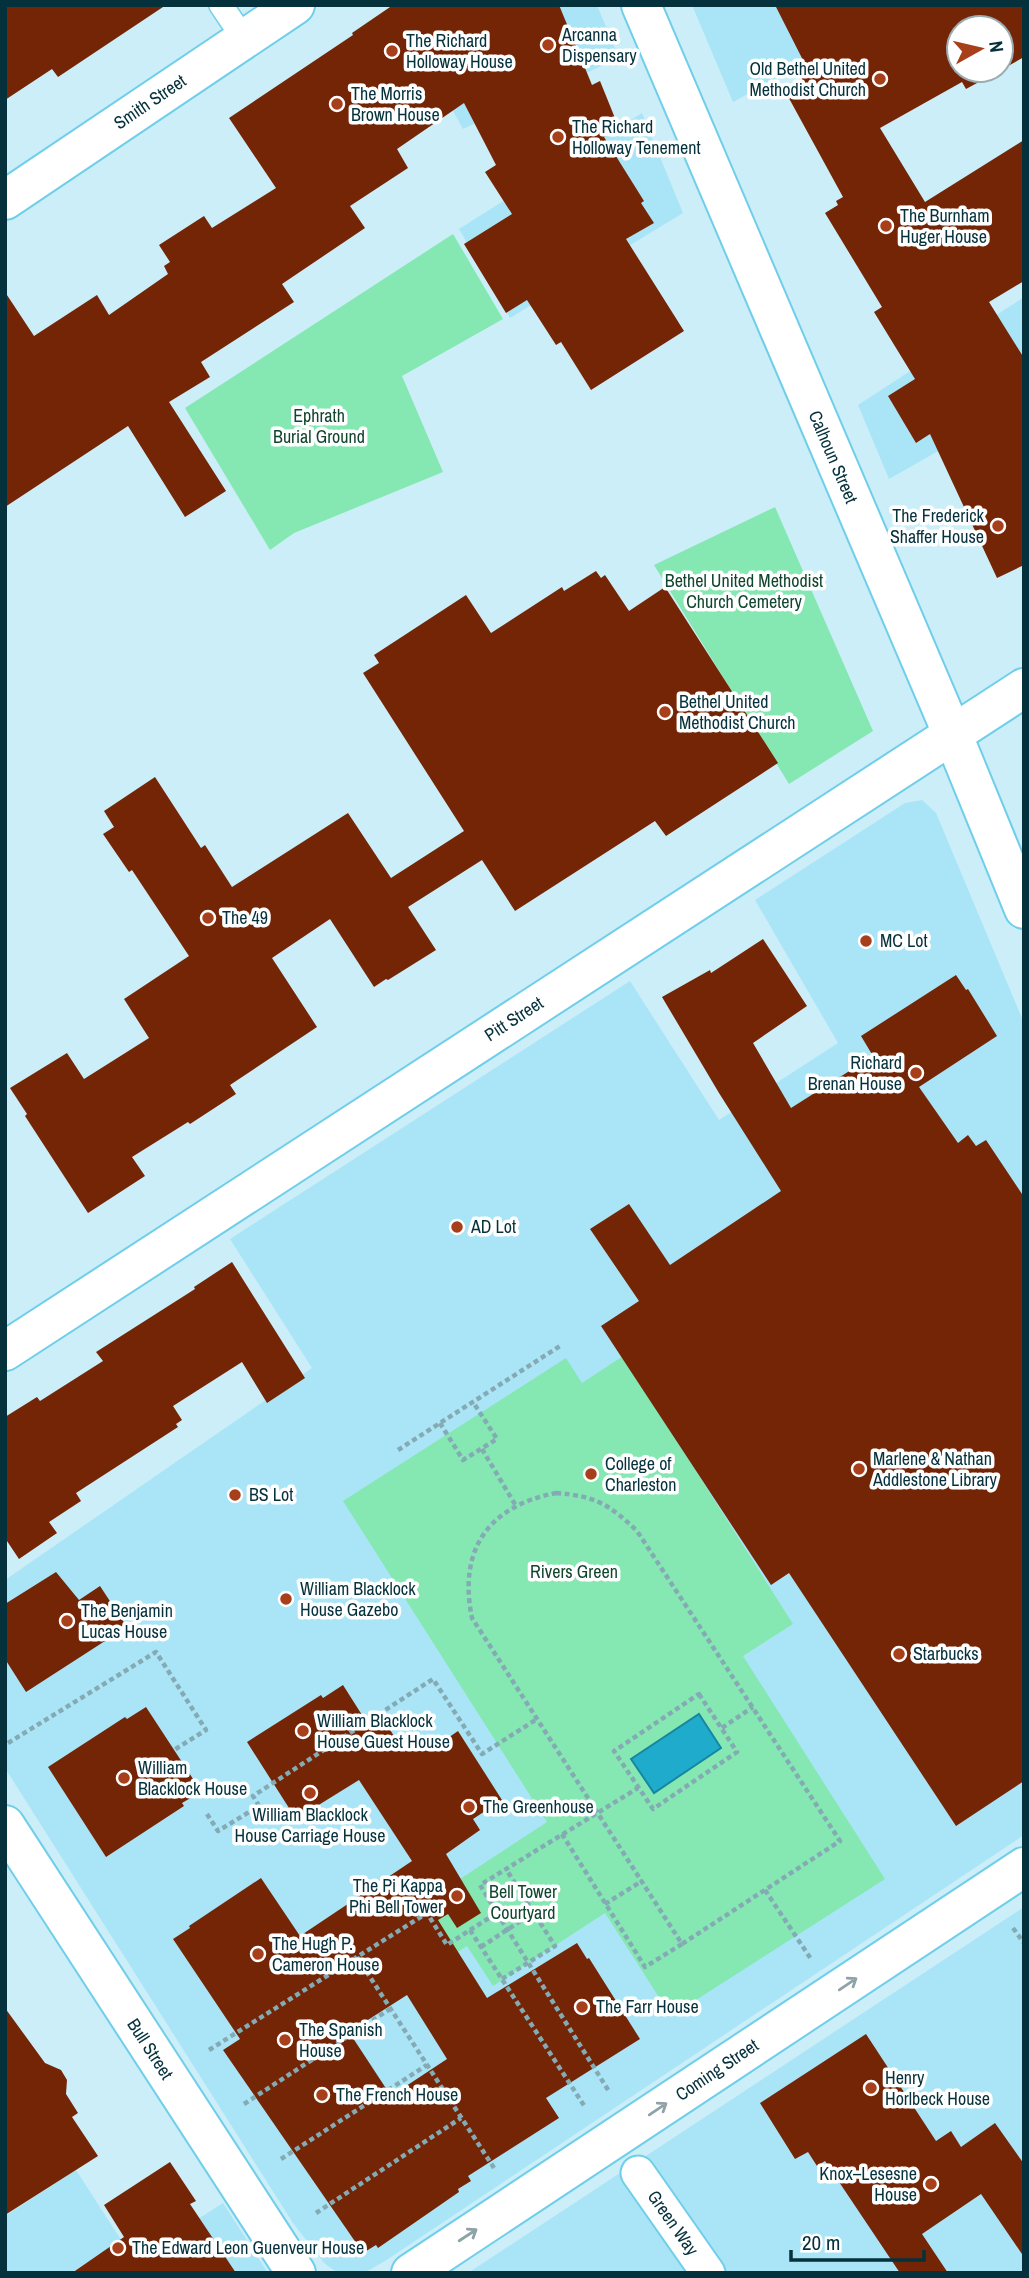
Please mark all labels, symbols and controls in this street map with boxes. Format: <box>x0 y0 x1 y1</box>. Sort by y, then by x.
north arrow <box>945 14 1015 84</box>
place label: Arcanna Dispensary <box>561 22 637 68</box>
place label: The Richard Holloway House <box>406 28 513 74</box>
marker: Arcanna Dispensary <box>540 37 556 53</box>
text: N <box>983 39 1010 54</box>
marker: The Richard Holloway House <box>384 43 400 59</box>
place label: Old Bethel United Methodist Church <box>749 56 866 102</box>
street label: Smith Street <box>109 68 191 135</box>
marker: Old Bethel United Methodist Church <box>872 71 888 87</box>
place label: The Morris Brown House <box>351 81 440 127</box>
marker: The Morris Brown House <box>329 96 345 112</box>
place label: The Richard Holloway Tenement <box>572 114 701 160</box>
marker: The Richard Holloway Tenement <box>550 129 566 145</box>
place label: The Burnham Huger House <box>900 203 989 249</box>
marker: The Burnham Huger House <box>878 218 894 234</box>
park label: Ephrath Burial Ground <box>273 403 365 449</box>
street label: Calhoun Street <box>803 407 864 507</box>
place label: The Frederick Shaffer House <box>890 503 985 549</box>
marker: The Frederick Shaffer House <box>990 518 1006 534</box>
park label: Bethel United Methodist Church Cemetery <box>665 568 823 614</box>
place label: Bethel United Methodist Church <box>679 689 796 735</box>
marker: Bethel United Methodist Church <box>657 704 673 720</box>
place label: The 49 <box>222 905 268 930</box>
marker: The 49 <box>200 910 216 926</box>
place label: MC Lot <box>880 928 928 953</box>
marker: MC Lot <box>858 933 874 949</box>
street label: Pitt Street <box>479 990 548 1047</box>
place label: Richard Brenan House <box>808 1050 902 1096</box>
marker: Richard Brenan House <box>908 1065 924 1081</box>
place label: AD Lot <box>470 1214 516 1239</box>
marker: AD Lot <box>449 1219 465 1235</box>
place label: Marlene & Nathan Addlestone Library <box>872 1446 998 1492</box>
place label: College of Charleston <box>605 1451 676 1497</box>
marker: Marlene & Nathan Addlestone Library <box>851 1461 867 1477</box>
marker: College of Charleston <box>583 1466 599 1482</box>
place label: BS Lot <box>249 1482 293 1507</box>
marker: BS Lot <box>227 1487 243 1503</box>
park label: Rivers Green <box>530 1559 618 1584</box>
place label: William Blacklock House Gazebo <box>300 1576 416 1622</box>
marker: William Blacklock House Gazebo <box>278 1591 294 1607</box>
place label: The Benjamin Lucas House <box>81 1598 173 1644</box>
marker: The Benjamin Lucas House <box>59 1613 75 1629</box>
place label: Starbucks <box>913 1641 979 1666</box>
marker: Starbucks <box>891 1646 907 1662</box>
place label: William Blacklock House Guest House <box>317 1708 450 1754</box>
marker: William Blacklock House Guest House <box>295 1723 311 1739</box>
place label: William Blacklock House <box>138 1755 247 1801</box>
marker: William Blacklock House <box>116 1770 132 1786</box>
marker: William Blacklock House Carriage House <box>302 1785 318 1801</box>
place label: The Greenhouse <box>483 1794 594 1819</box>
marker: The Greenhouse <box>461 1799 477 1815</box>
place label: William Blacklock House Carriage House <box>235 1802 385 1848</box>
place label: The Pi Kappa Phi Bell Tower <box>349 1873 443 1919</box>
park label: Bell Tower Courtyard <box>489 1879 557 1925</box>
marker: The Pi Kappa Phi Bell Tower <box>449 1888 465 1904</box>
place label: The Hugh P. Cameron House <box>272 1931 379 1977</box>
marker: The Hugh P. Cameron House <box>250 1946 266 1962</box>
one-way arrow <box>837 1977 857 1991</box>
place label: The Farr House <box>596 1994 699 2019</box>
marker: The Farr House <box>574 1999 590 2015</box>
street label: Bull Street <box>121 2013 179 2084</box>
place label: The Spanish House <box>299 2017 383 2063</box>
marker: The Spanish House <box>277 2032 293 2048</box>
street label: Coming Street <box>670 2033 763 2107</box>
place label: Henry Horlbeck House <box>885 2065 990 2111</box>
marker: Henry Horlbeck House <box>863 2080 879 2096</box>
place label: The French House <box>336 2082 458 2107</box>
marker: The French House <box>314 2087 330 2103</box>
one-way arrow <box>648 2102 667 2117</box>
place label: Knox–Lesesne House <box>819 2161 917 2207</box>
marker: Knox–Lesesne House <box>923 2176 939 2192</box>
street label: Green Way <box>642 2185 705 2261</box>
scale bar <box>791 2218 924 2262</box>
one-way arrow <box>458 2228 478 2242</box>
text: 20 m <box>802 2228 840 2257</box>
place label: The Edward Leon Guenveur House <box>132 2235 364 2260</box>
marker: The Edward Leon Guenveur House <box>110 2240 126 2256</box>

